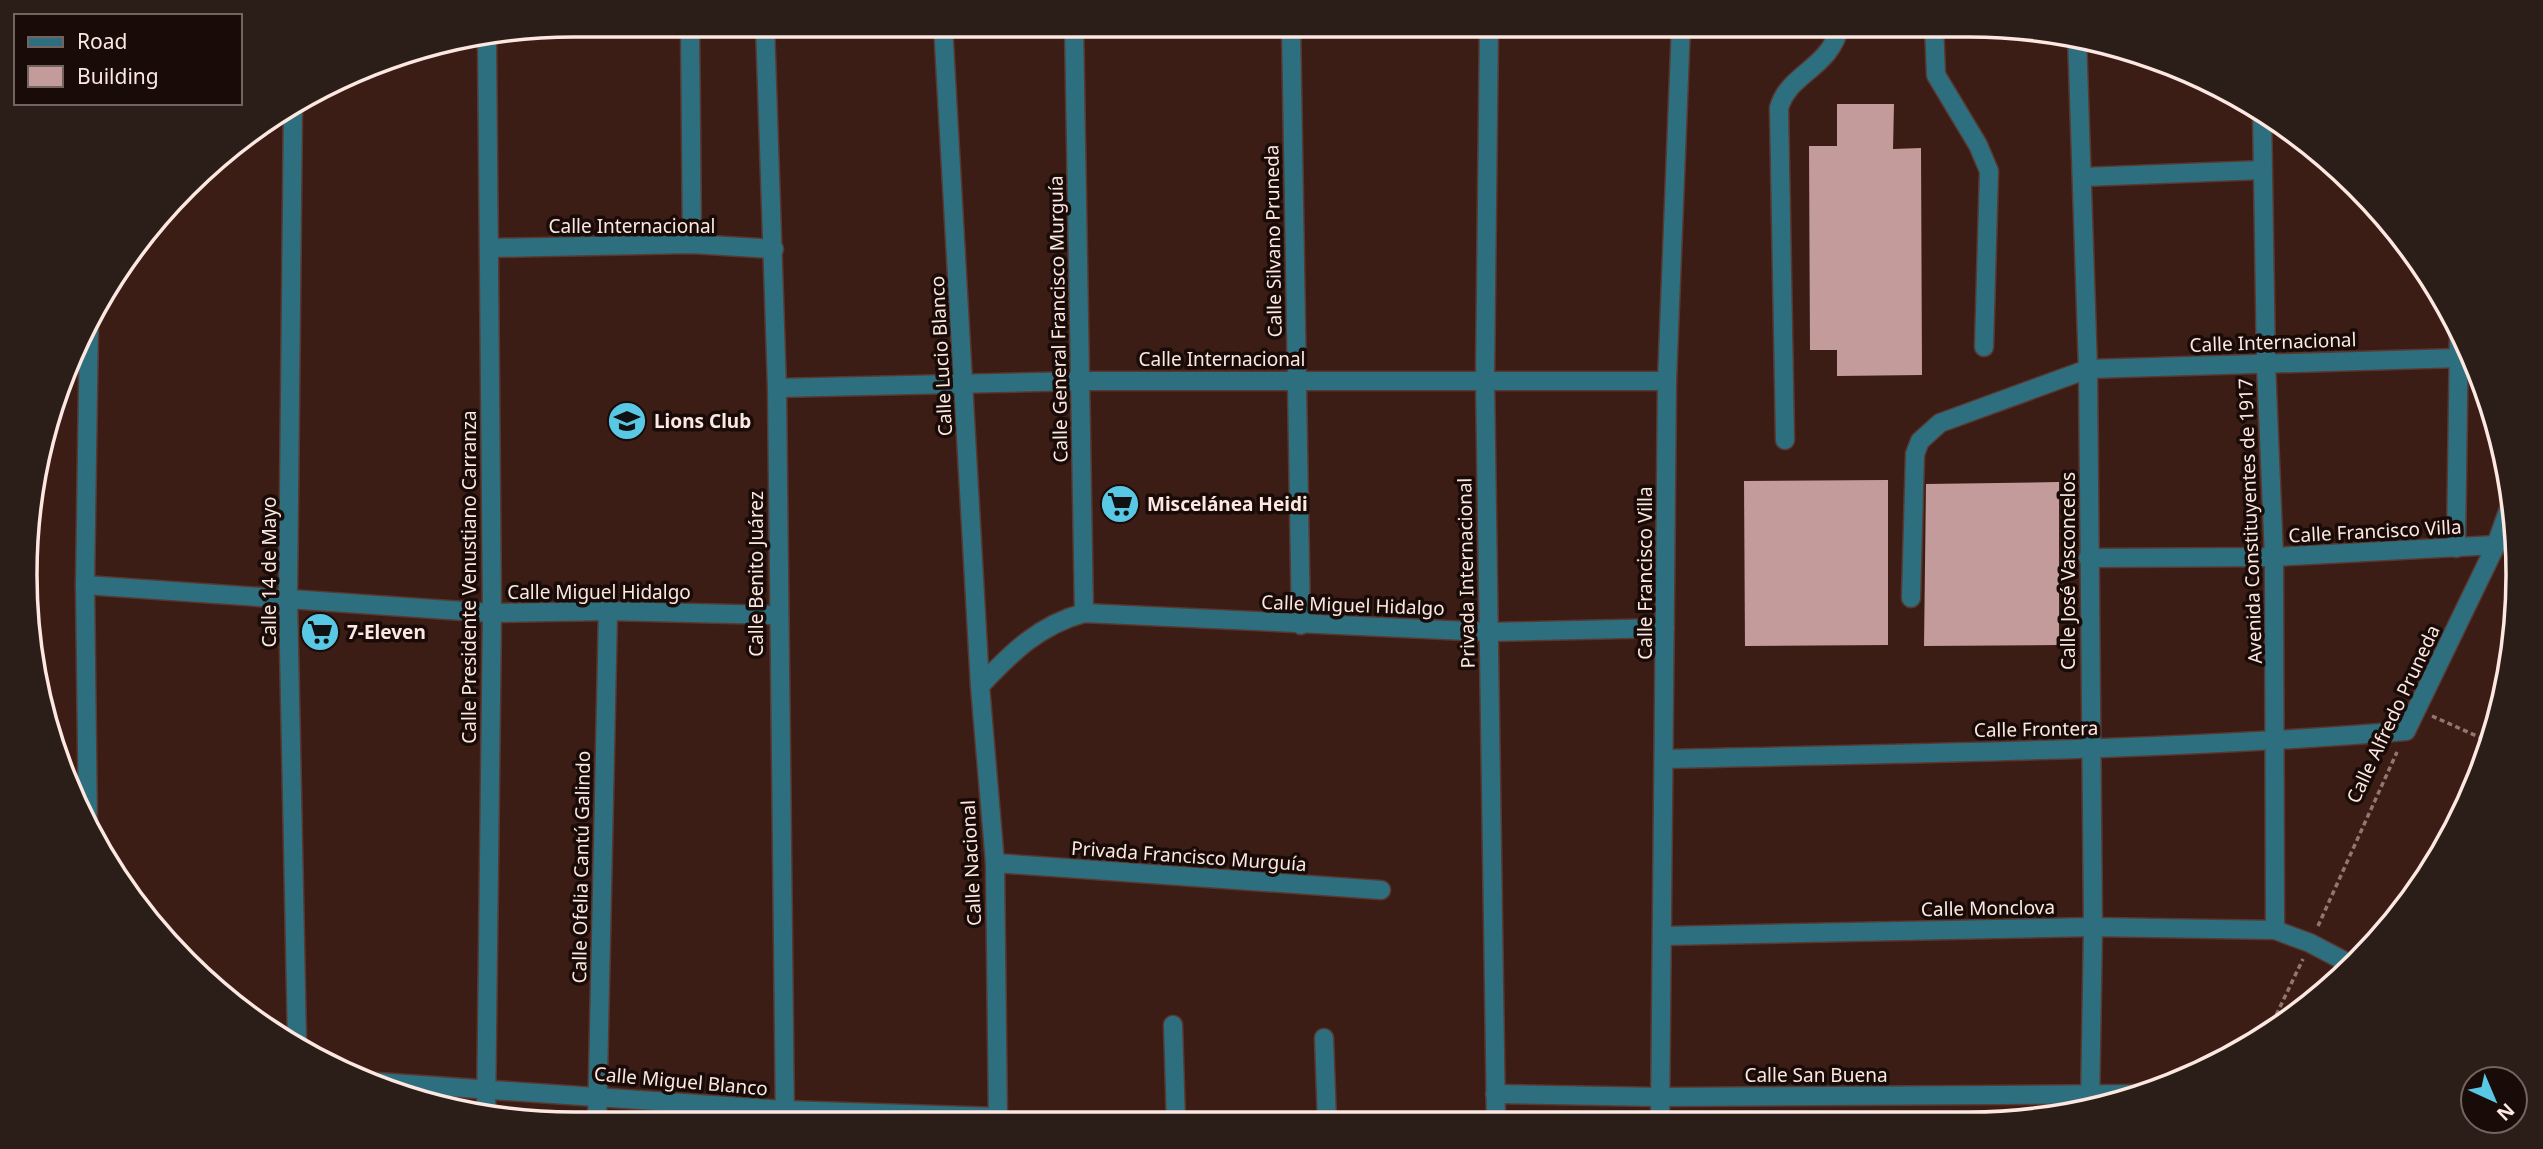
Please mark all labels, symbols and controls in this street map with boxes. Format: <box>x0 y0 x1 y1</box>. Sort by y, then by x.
legend <box>14 14 242 105</box>
text: Road <box>77 27 127 55</box>
text: Building <box>77 62 159 90</box>
street label: Calle Silvano Pruneda <box>1258 144 1288 338</box>
street label: Calle General Francisco Murguía <box>1042 175 1074 463</box>
street label: Calle Internacional <box>549 213 715 239</box>
street label: Calle Lucio Blanco <box>924 275 958 437</box>
street label: Calle Internacional <box>2189 326 2357 358</box>
street label: Calle Internacional <box>1139 346 1305 372</box>
street label: Avenida Constituyentes de 1917 <box>2232 378 2268 664</box>
school or university icon: Lions Club <box>606 400 648 442</box>
place label: Lions Club <box>654 408 751 434</box>
street label: Calle Presidente Venustiano Carranza <box>456 410 482 744</box>
street label: Calle José Vasconcelos <box>2055 472 2081 670</box>
street label: Privada Internacional <box>1451 477 1481 669</box>
supermarket icon: Miscelánea Heidi <box>1099 483 1141 525</box>
street label: Calle Francisco Villa <box>1632 486 1658 660</box>
street label: Calle Benito Juárez <box>743 491 769 657</box>
place label: Miscelánea Heidi <box>1147 491 1308 517</box>
street label: Calle 14 de Mayo <box>256 496 282 648</box>
street label: Calle Francisco Villa <box>2288 513 2462 549</box>
street label: Calle Miguel Hidalgo <box>507 579 691 605</box>
street label: Calle Miguel Hidalgo <box>1261 589 1445 621</box>
supermarket icon: 7-Eleven <box>299 611 341 653</box>
place label: 7-Eleven <box>347 619 426 645</box>
street label: Calle Alfredo Pruneda <box>2340 621 2446 807</box>
street label: Calle Frontera <box>1974 715 2098 743</box>
street label: Calle Ofelia Cantú Galindo <box>566 750 596 984</box>
street label: Calle Nacional <box>955 799 987 927</box>
street label: Privada Francisco Murguía <box>1070 835 1308 877</box>
street label: Calle Monclova <box>1921 894 2055 922</box>
street label: Calle Miguel Blanco <box>593 1060 769 1102</box>
street label: Calle San Buena <box>1744 1062 1888 1088</box>
north arrow <box>2459 1065 2529 1135</box>
text: N <box>2491 1098 2520 1127</box>

